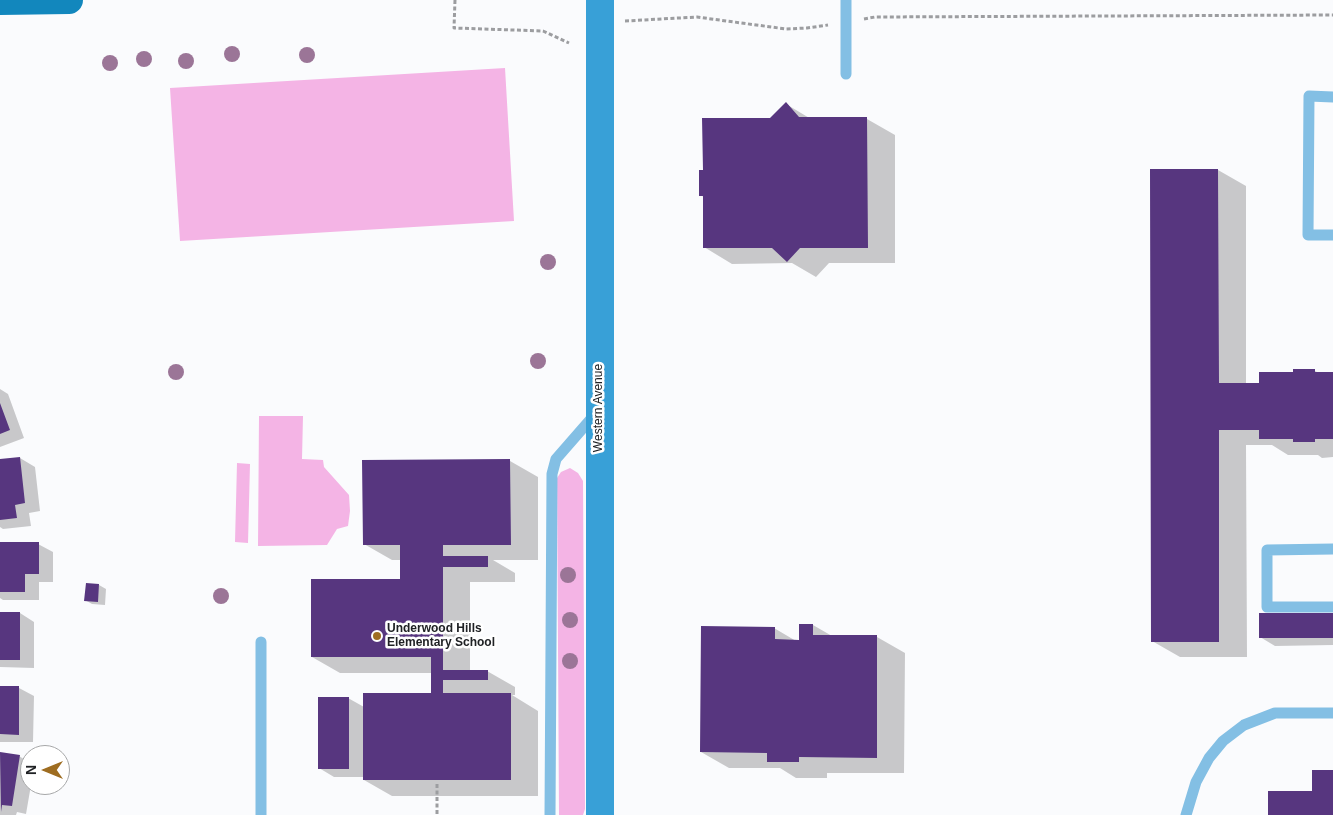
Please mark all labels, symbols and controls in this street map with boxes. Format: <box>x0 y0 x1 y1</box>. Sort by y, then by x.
street label: Western Avenue <box>592 364 606 452</box>
place label: Underwood Hills Elementary School <box>387 622 495 650</box>
marker: Underwood Hills Elementary School <box>371 630 383 642</box>
north arrow <box>20 745 70 795</box>
text: N <box>23 765 39 775</box>

